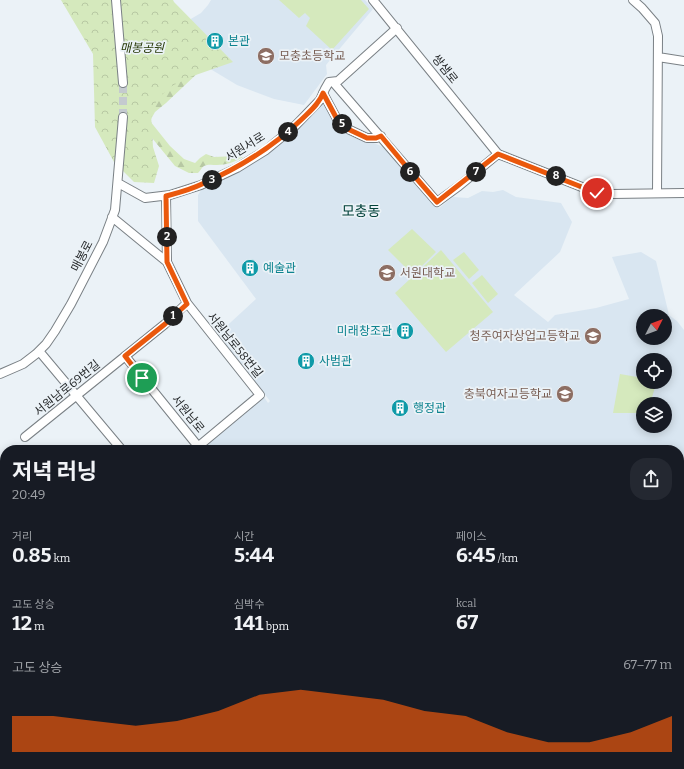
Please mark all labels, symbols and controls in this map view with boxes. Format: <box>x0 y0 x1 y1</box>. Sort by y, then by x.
building icon: 본관 <box>205 31 225 51</box>
place label: 본관 <box>228 34 250 48</box>
park label: 매봉공원 <box>120 41 165 55</box>
school or university icon: 모충초등학교 <box>256 46 276 66</box>
place label: 모충초등학교 <box>279 49 345 63</box>
street label: 쌍샘로 <box>429 52 461 86</box>
pin: 5 <box>332 114 352 134</box>
text: 5 <box>339 117 345 130</box>
pin: 4 <box>278 122 298 142</box>
text: 4 <box>285 125 291 138</box>
street label: 서원서로 <box>223 129 267 165</box>
pin: 6 <box>400 162 420 182</box>
pin: 7 <box>466 162 486 182</box>
text: 6 <box>407 165 413 178</box>
text: 7 <box>473 165 479 178</box>
pin: 8 <box>546 166 566 186</box>
text: 8 <box>553 169 559 182</box>
pin: 3 <box>202 170 222 190</box>
text: 3 <box>209 173 215 186</box>
pin <box>580 176 614 210</box>
icon: check <box>586 182 608 204</box>
district label: 모충동 <box>342 203 380 220</box>
pin: 2 <box>157 227 177 247</box>
text: 2 <box>164 230 170 243</box>
street label: 매봉로 <box>68 238 96 274</box>
building icon: 예술관 <box>240 258 260 278</box>
place label: 예술관 <box>263 261 296 275</box>
school or university icon: 서원대학교 <box>377 263 397 283</box>
place label: 서원대학교 <box>400 266 455 280</box>
pin: 1 <box>163 306 183 326</box>
text: 1 <box>171 309 175 322</box>
north arrow <box>636 309 672 345</box>
map controls <box>636 309 672 433</box>
street label: 서원남로58번길 <box>204 310 266 380</box>
building icon: 미래창조관 <box>395 321 415 341</box>
place label: 미래창조관 <box>337 324 392 338</box>
school or university icon: 청주여자상업고등학교 <box>583 326 603 346</box>
place label: 청주여자상업고등학교 <box>470 329 580 343</box>
building icon: 사범관 <box>296 351 316 371</box>
button: locate <box>636 353 672 389</box>
place label: 사범관 <box>319 354 352 368</box>
street label: 서원남로69번길 <box>31 357 103 419</box>
pin <box>125 361 159 395</box>
icon: arrive <box>131 367 153 389</box>
school or university icon: 충북여자고등학교 <box>555 384 575 404</box>
place label: 충북여자고등학교 <box>464 387 552 401</box>
street label: 서원남로 <box>169 392 207 436</box>
button: layers <box>636 397 672 433</box>
building icon: 행정관 <box>390 398 410 418</box>
place label: 행정관 <box>413 401 446 415</box>
text: 저녁 러닝 <box>12 458 97 485</box>
button: share <box>630 458 672 500</box>
text: 20:49 <box>12 487 45 502</box>
text: 거리 <box>12 530 32 543</box>
text: 시간 <box>234 530 254 543</box>
text: 페이스 <box>456 530 486 543</box>
text: 0.85 <box>12 543 51 567</box>
text: 5:44 <box>234 543 274 567</box>
text: 6:45 <box>456 543 496 567</box>
text: km <box>51 552 70 565</box>
text: /km <box>496 552 518 565</box>
text: kcal <box>456 597 476 610</box>
text: 고도 상승 <box>12 598 55 611</box>
text: 심박수 <box>234 598 264 611</box>
text: 67 <box>456 610 478 634</box>
text: 12 <box>12 611 32 635</box>
text: 141 <box>234 611 263 635</box>
text: m <box>32 620 45 633</box>
text: bpm <box>263 620 289 633</box>
text: 67–77 m <box>623 657 672 672</box>
text: 고도 상승 <box>12 660 62 675</box>

